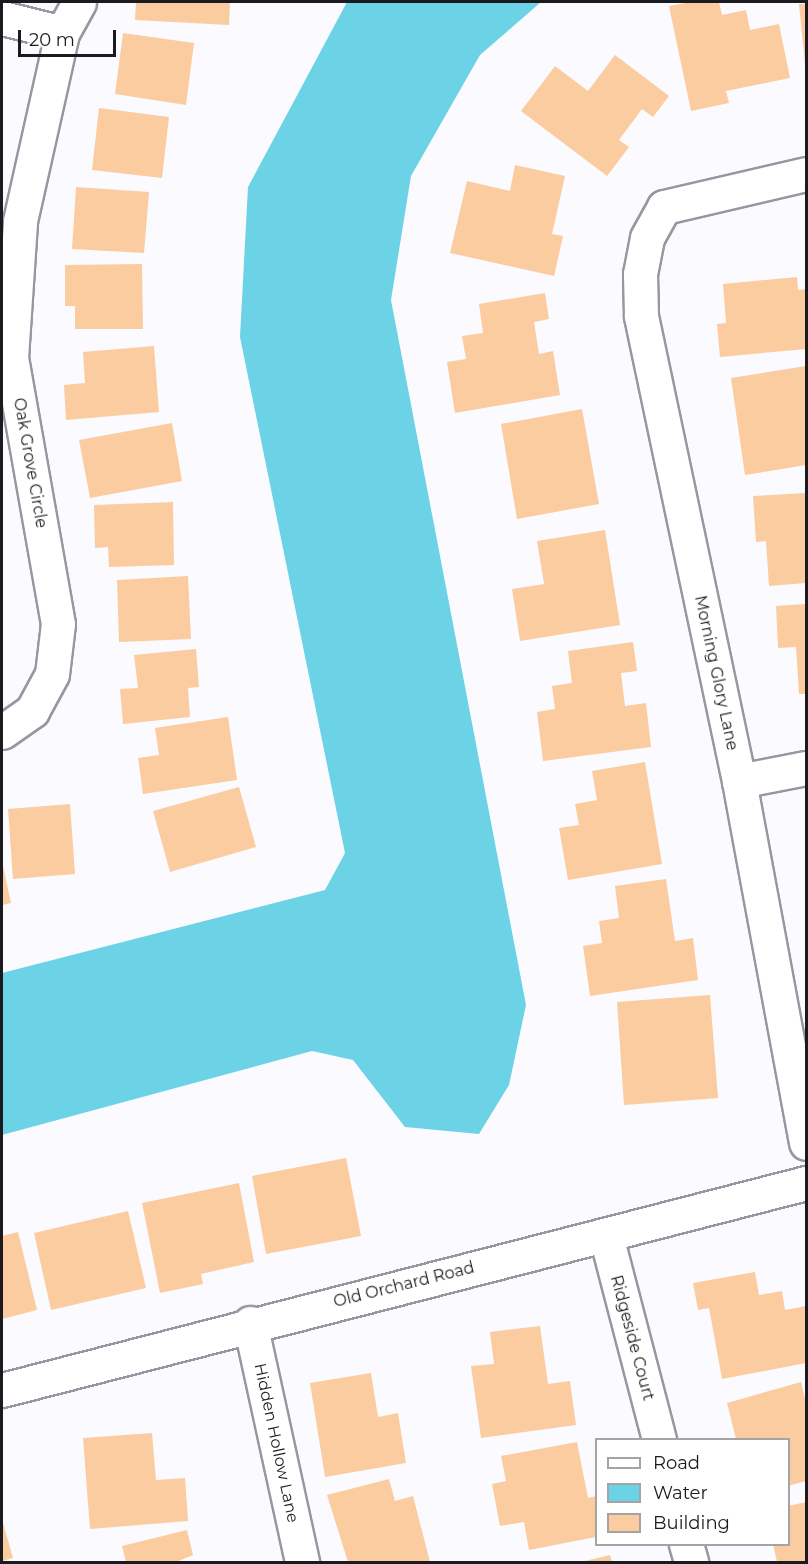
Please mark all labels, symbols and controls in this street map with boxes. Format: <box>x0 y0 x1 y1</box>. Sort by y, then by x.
scale bar <box>21 18 118 56</box>
text: 20 m <box>29 29 75 51</box>
street label: Oak Grove Circle <box>9 396 51 530</box>
street label: Morning Glory Lane <box>690 594 742 752</box>
street label: Old Orchard Road <box>332 1258 476 1312</box>
street label: Ridgeside Court <box>606 1273 658 1403</box>
street label: Hidden Hollow Lane <box>250 1361 302 1525</box>
legend <box>595 1438 790 1546</box>
text: Road <box>653 1452 700 1474</box>
text: Water <box>653 1482 708 1504</box>
text: Building <box>653 1512 730 1534</box>

